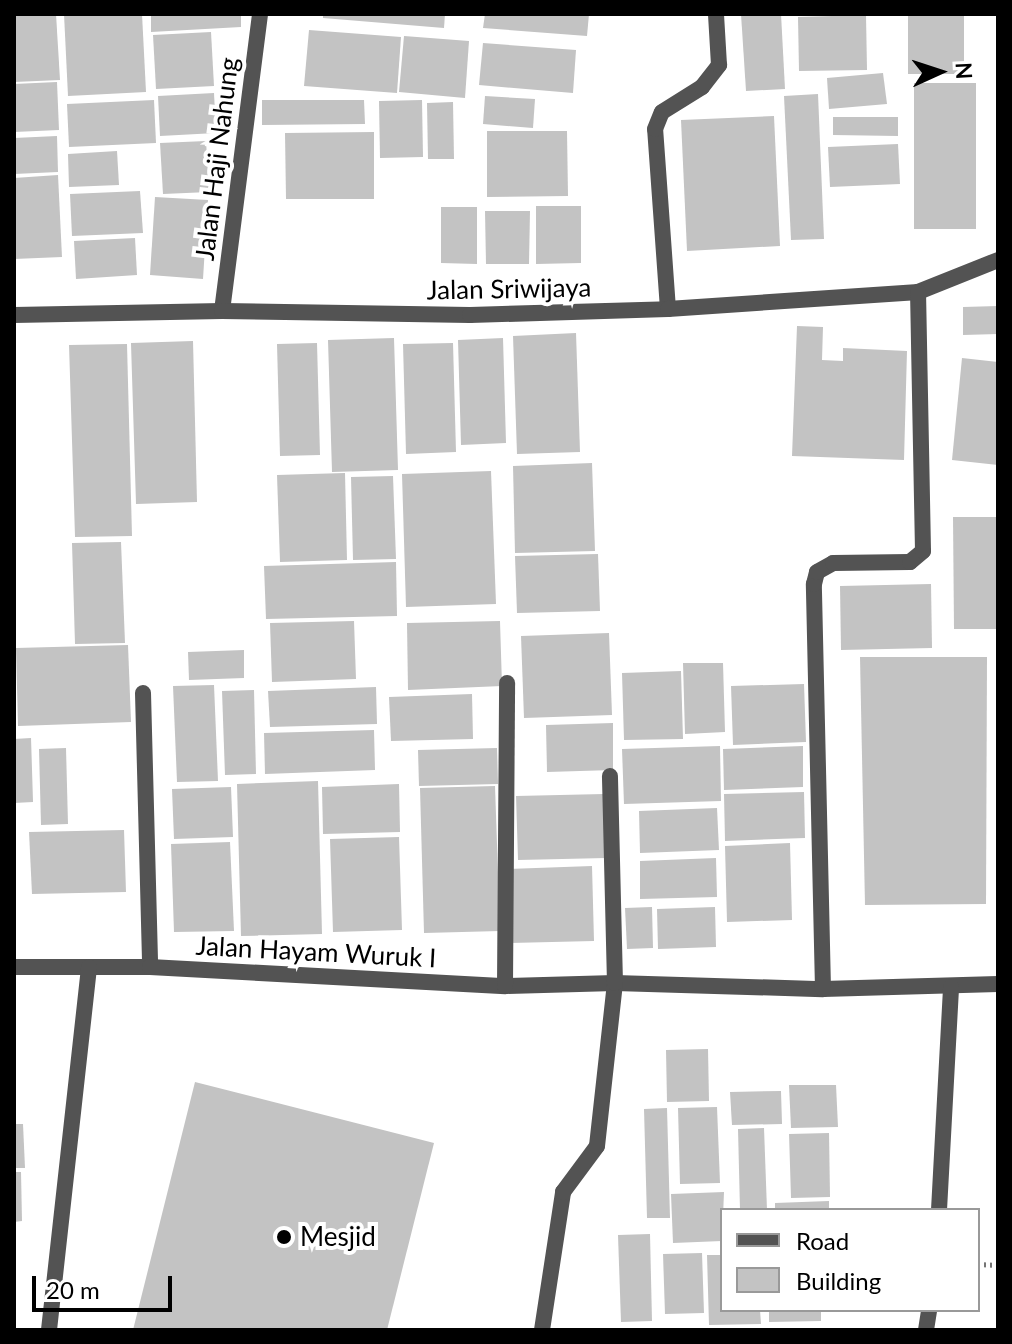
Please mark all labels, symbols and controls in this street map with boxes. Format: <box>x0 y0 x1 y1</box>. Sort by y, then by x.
north arrow <box>900 32 980 112</box>
street label: Jalan Haji Nahung <box>189 56 245 262</box>
text: N <box>951 62 978 80</box>
street label: Jalan Sriwijaya <box>426 272 592 306</box>
street label: Jalan Hayam Wuruk I <box>195 930 437 974</box>
legend <box>720 1208 980 1312</box>
place label: Mesjid <box>300 1221 376 1253</box>
text: Road <box>796 1226 849 1255</box>
marker: Mesjid <box>275 1228 293 1246</box>
scale bar <box>36 1260 176 1310</box>
text: Building <box>796 1266 881 1295</box>
text: 20 m <box>46 1275 100 1304</box>

